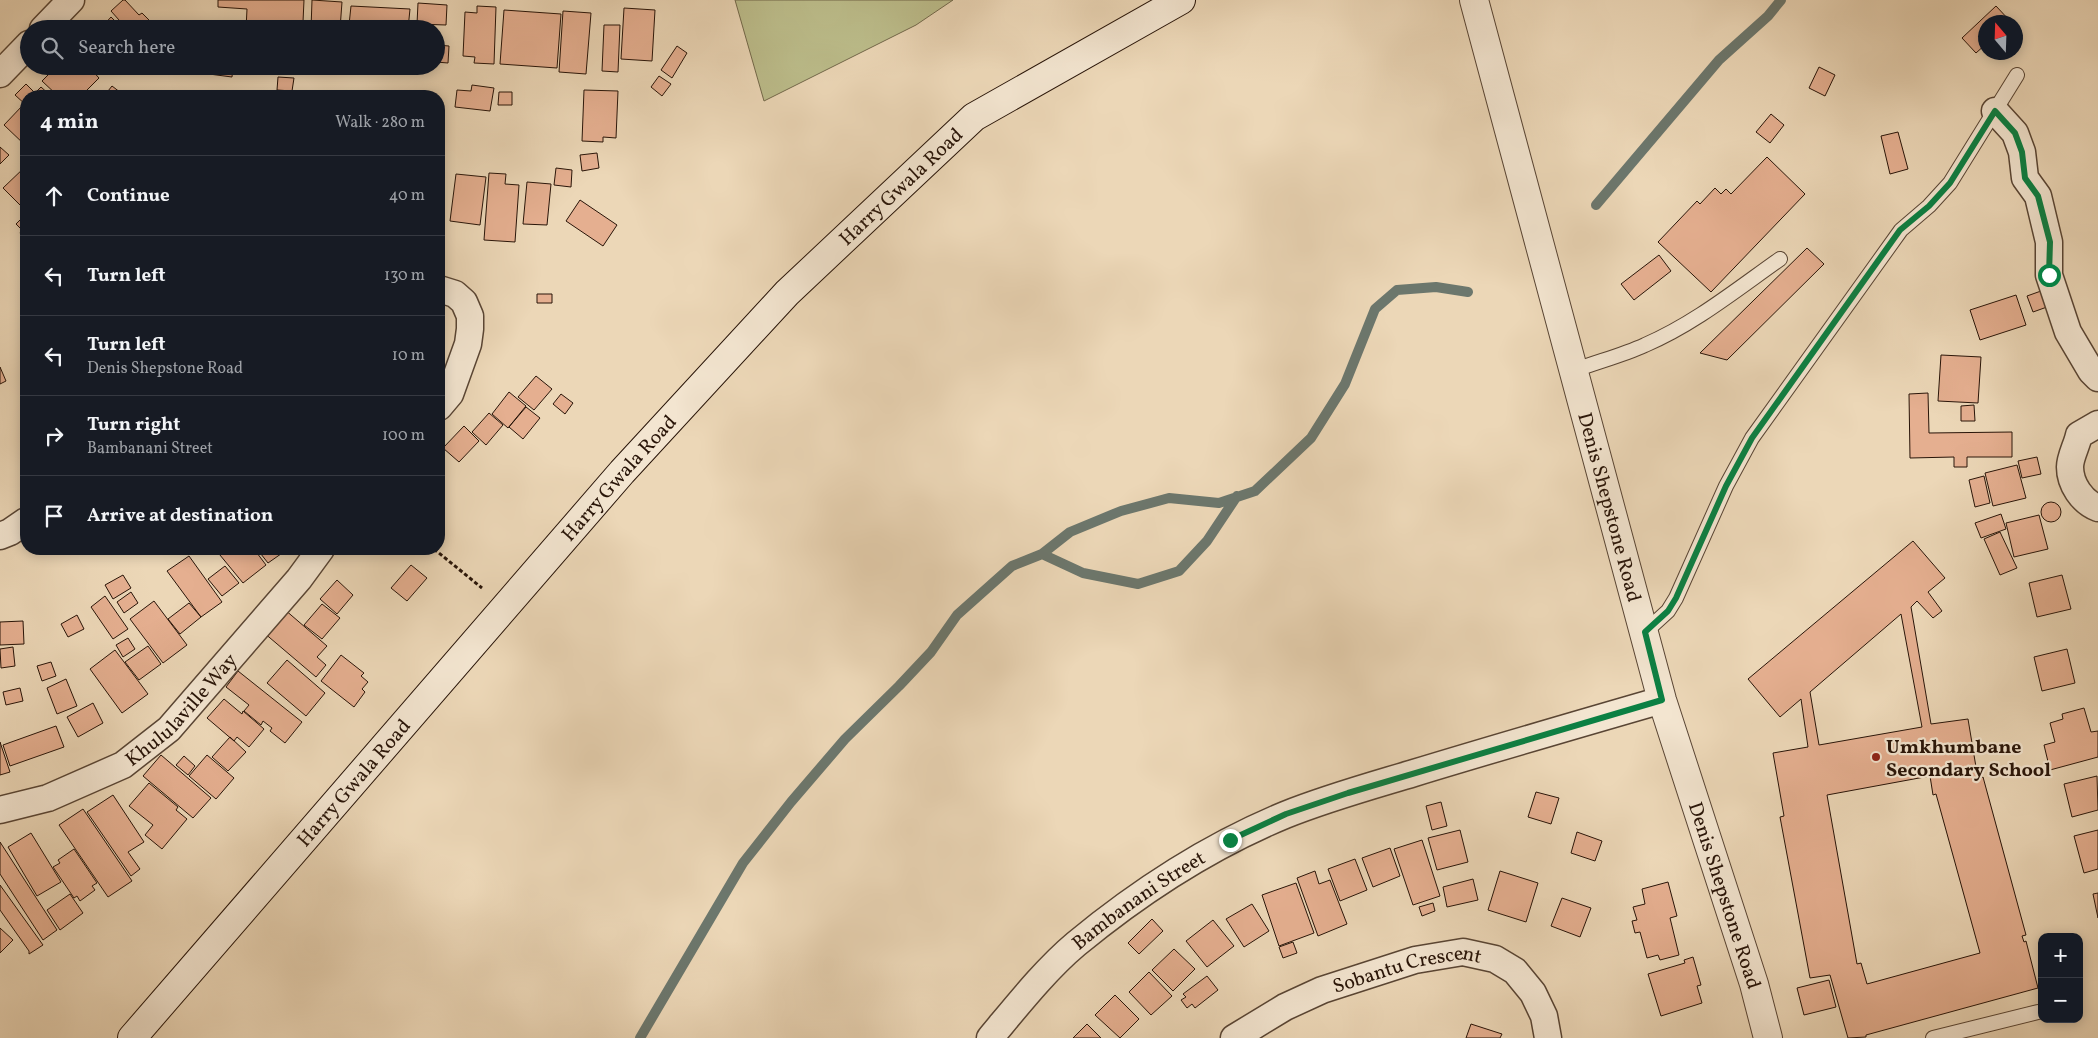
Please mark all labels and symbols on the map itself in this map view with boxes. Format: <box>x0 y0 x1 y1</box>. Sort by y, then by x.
north arrow <box>1978 15 2023 60</box>
street label: Harry Gwala Road <box>834 122 970 253</box>
route start <box>2038 264 2061 287</box>
street label: Harry Gwala Road <box>556 409 684 548</box>
street label: Denis Shepstone Road <box>1569 410 1647 605</box>
street label: Khululaville Way <box>120 648 245 774</box>
street label: Harry Gwala Road <box>291 714 418 854</box>
place label: Umkhumbane Secondary School <box>1886 734 2051 785</box>
marker: Umkhumbane Secondary School <box>1870 751 1882 763</box>
street label: Denis Shepstone Road <box>1680 799 1767 993</box>
route end <box>1219 829 1242 852</box>
street label: Bambanani Street <box>1067 845 1211 958</box>
street label: Sobantu Crescent <box>1330 940 1484 1002</box>

